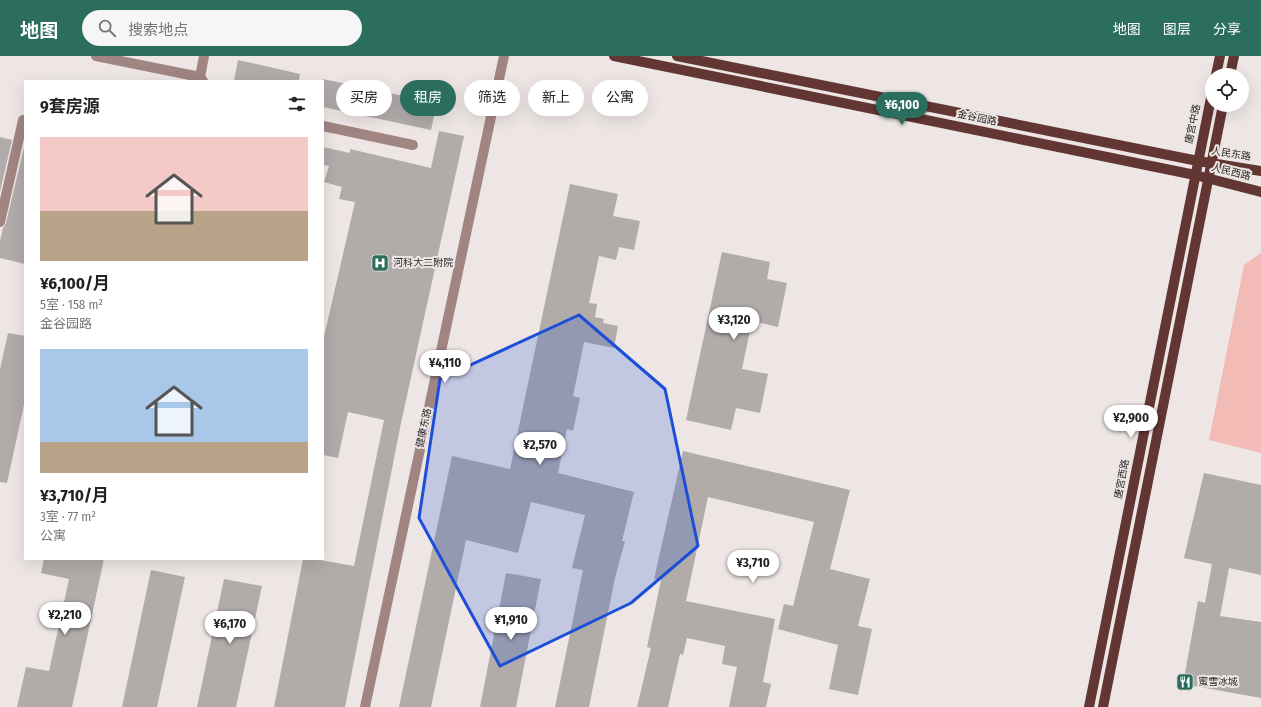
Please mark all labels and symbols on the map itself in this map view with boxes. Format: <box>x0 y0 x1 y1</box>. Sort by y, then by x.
pin: ¥6,100 <box>869 92 935 126</box>
street label: 唐宫中路 <box>1183 103 1203 145</box>
street label: 金谷园路 <box>956 108 998 128</box>
street label: 人民东路 <box>1210 145 1252 163</box>
street label: 人民西路 <box>1210 161 1252 183</box>
hospital icon: 河科大二附院 <box>370 253 390 273</box>
place label: 河科大二附院 <box>393 257 453 269</box>
pin: ¥3,120 <box>701 307 767 341</box>
pin: ¥4,110 <box>412 350 478 384</box>
pin: ¥2,900 <box>1098 405 1164 439</box>
street label: 健康东路 <box>414 407 434 449</box>
pin: ¥2,570 <box>507 432 573 466</box>
street label: 唐宫西路 <box>1112 458 1132 500</box>
pin: ¥3,710 <box>720 550 786 584</box>
pin: ¥2,210 <box>32 602 98 636</box>
pin: ¥1,910 <box>478 607 544 641</box>
pin: ¥6,170 <box>197 611 263 645</box>
restaurant icon: 蜜雪冰城 <box>1175 672 1195 692</box>
place label: 蜜雪冰城 <box>1198 676 1238 688</box>

